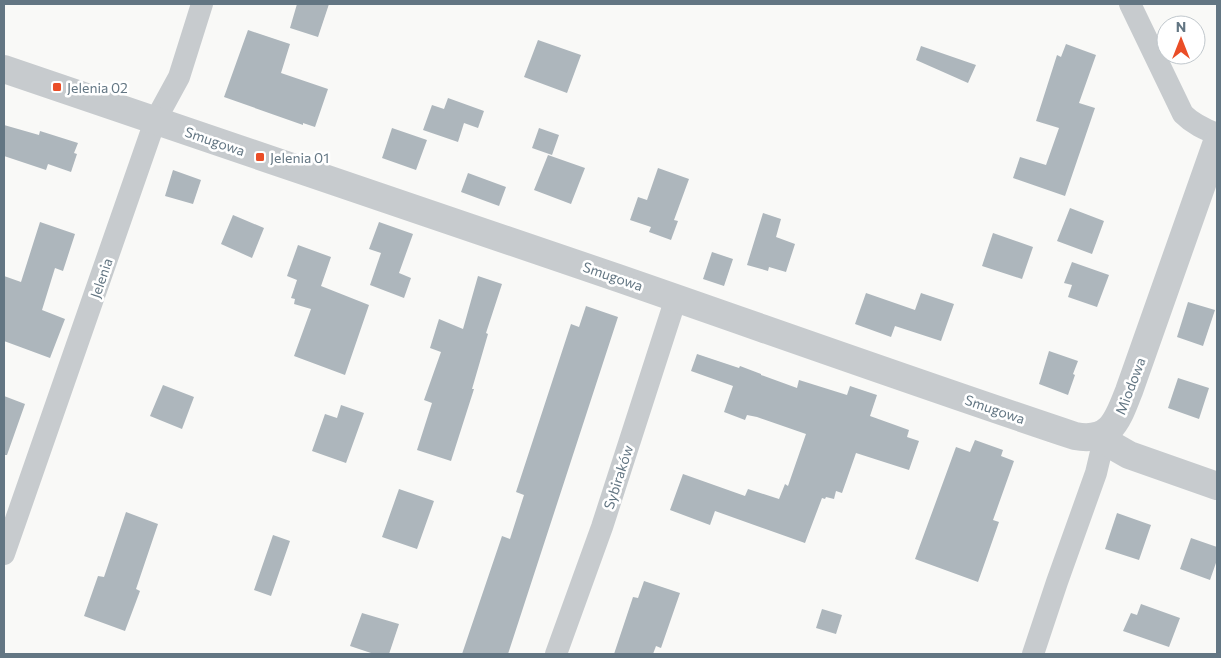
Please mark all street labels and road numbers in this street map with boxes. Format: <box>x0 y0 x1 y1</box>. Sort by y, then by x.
street label: Smugowa <box>183 123 247 159</box>
street label: Jelenia <box>86 256 116 300</box>
street label: Smugowa <box>581 258 645 294</box>
street label: Miodowa <box>1111 355 1149 417</box>
street label: Smugowa <box>963 391 1027 427</box>
street label: Sybiraków <box>600 443 636 511</box>

